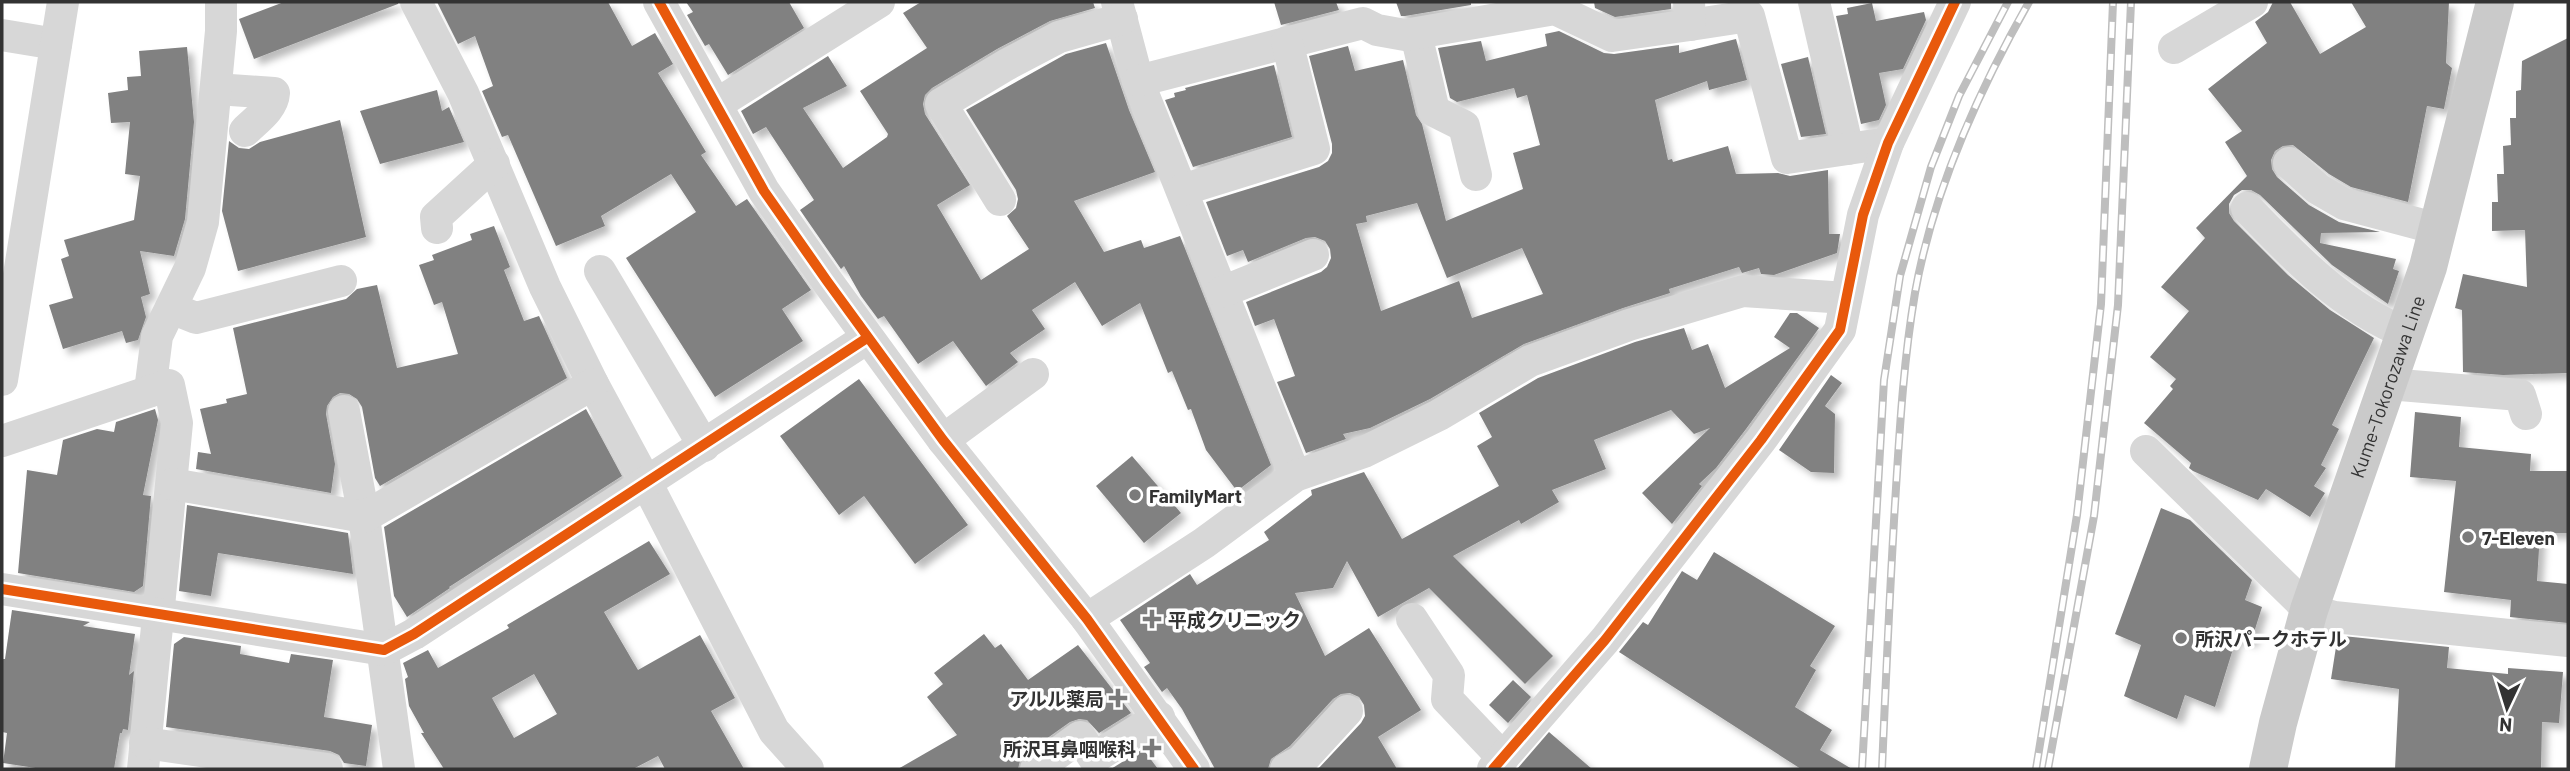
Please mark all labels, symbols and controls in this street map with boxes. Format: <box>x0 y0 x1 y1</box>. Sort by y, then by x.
street label: Kume-Tokorozawa Line <box>2344 292 2429 481</box>
place label: FamilyMart <box>1149 484 1242 507</box>
marker: FamilyMart <box>1127 487 1143 503</box>
place label: 7-Eleven <box>2482 526 2555 549</box>
marker: 7-Eleven <box>2460 529 2476 545</box>
place label: 平成クリニック <box>1168 608 1301 631</box>
marker: 平成クリニック <box>1142 609 1162 629</box>
place label: 所沢パークホテル <box>2195 627 2347 650</box>
marker: 所沢パークホテル <box>2173 630 2189 646</box>
north arrow <box>2472 673 2542 743</box>
place label: アルル薬局 <box>1009 687 1104 710</box>
marker: アルル薬局 <box>1110 690 1126 706</box>
text: N <box>2499 714 2513 737</box>
place label: 所沢耳鼻咽喉科 <box>1003 737 1136 760</box>
marker: 所沢耳鼻咽喉科 <box>1142 738 1162 758</box>

